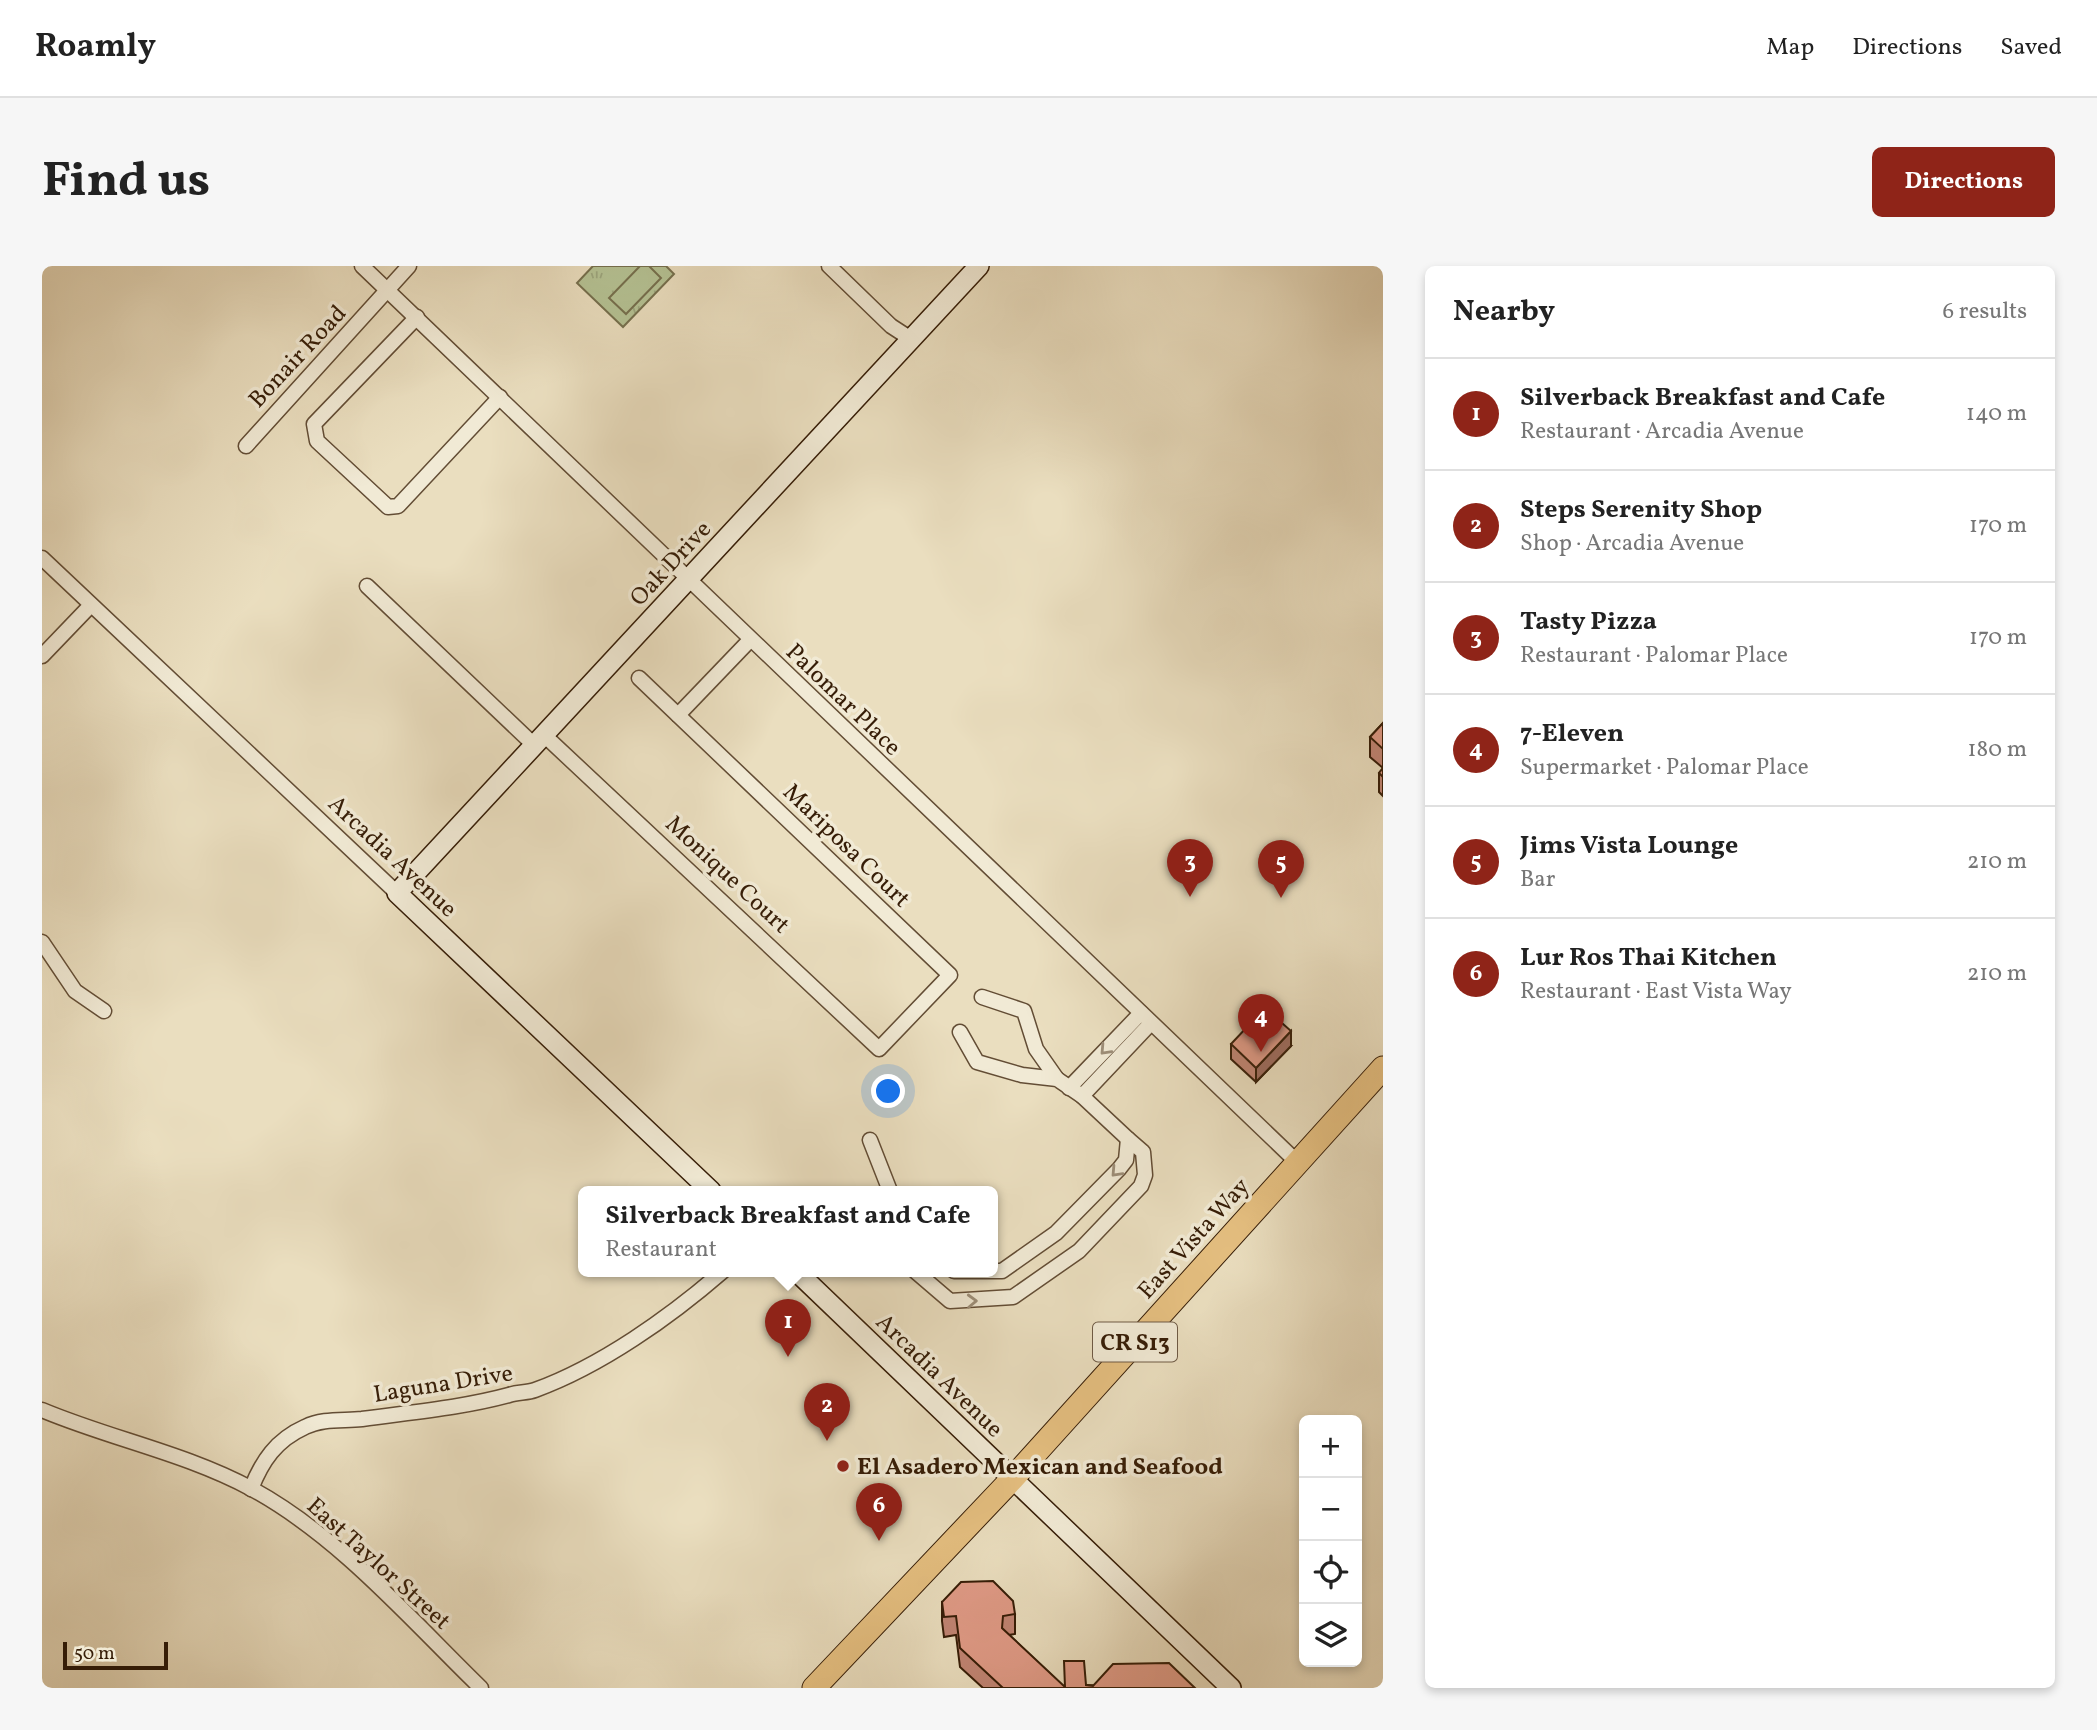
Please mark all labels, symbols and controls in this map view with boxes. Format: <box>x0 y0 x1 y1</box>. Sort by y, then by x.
text: Roamly <box>35 25 156 71</box>
text: Map <box>1766 31 1814 65</box>
text: Directions <box>1852 31 1962 65</box>
text: Saved <box>2000 31 2062 65</box>
button: Directions <box>1872 147 2055 217</box>
text: Find us <box>42 148 210 217</box>
text: Nearby <box>1453 291 1555 333</box>
text: 6 results <box>1943 296 2027 328</box>
street label: Bonair Road <box>242 298 355 417</box>
text: Silverback Breakfast and Cafe <box>1520 380 1885 416</box>
text: 1 <box>1471 398 1481 430</box>
text: 140 m <box>1966 398 2027 430</box>
text: Restaurant · Arcadia Avenue <box>1520 416 1804 448</box>
text: Steps Serenity Shop <box>1520 492 1762 528</box>
text: 2 <box>1470 510 1482 542</box>
text: 170 m <box>1969 510 2027 542</box>
street label: Oak Drive <box>623 514 720 615</box>
text: Shop · Arcadia Avenue <box>1520 528 1744 560</box>
text: Tasty Pizza <box>1520 604 1657 640</box>
text: 3 <box>1470 622 1482 654</box>
text: 170 m <box>1969 622 2027 654</box>
street label: Palomar Place <box>777 636 908 764</box>
text: Restaurant · Palomar Place <box>1520 640 1788 672</box>
text: 7-Eleven <box>1520 716 1624 752</box>
text: 4 <box>1469 734 1483 766</box>
text: 180 m <box>1968 734 2027 766</box>
text: Supermarket · Palomar Place <box>1520 752 1809 784</box>
street label: Mariposa Court <box>774 777 917 916</box>
street label: Arcadia Avenue <box>319 789 464 926</box>
street label: Monique Court <box>657 809 797 942</box>
text: Jims Vista Lounge <box>1520 828 1738 864</box>
pin: 3 <box>1167 839 1213 897</box>
pin: 5 <box>1258 840 1304 898</box>
text: 5 <box>1470 846 1482 878</box>
text: 210 m <box>1967 846 2027 878</box>
text: Bar <box>1520 864 1555 896</box>
text: Lur Ros Thai Kitchen <box>1520 940 1777 976</box>
text: 6 <box>1470 958 1482 990</box>
text: 210 m <box>1967 958 2027 990</box>
text: Restaurant · East Vista Way <box>1520 976 1792 1008</box>
pin: 4 <box>1238 994 1284 1052</box>
one-way arrow <box>1101 1042 1114 1055</box>
your location <box>871 1074 905 1108</box>
one-way arrow <box>1111 1164 1124 1177</box>
street label: East Vista Way <box>1131 1171 1258 1308</box>
popup <box>578 1186 998 1277</box>
text: Silverback Breakfast and Cafe <box>605 1198 971 1234</box>
text: Restaurant <box>605 1234 717 1266</box>
one-way arrow <box>967 1293 978 1308</box>
pin: 1 <box>765 1299 811 1357</box>
street label: Arcadia Avenue <box>867 1307 1010 1446</box>
road number: CR S13 <box>1093 1322 1177 1362</box>
street label: Laguna Drive <box>371 1357 516 1413</box>
pin: 2 <box>804 1383 850 1441</box>
map controls <box>1299 1415 1362 1667</box>
button: + <box>1299 1415 1362 1478</box>
place label: El Asadero Mexican and Seafood <box>857 1451 1223 1485</box>
marker: El Asadero Mexican and Seafood <box>835 1458 851 1474</box>
button: − <box>1299 1478 1362 1541</box>
pin: 6 <box>856 1483 902 1541</box>
street label: East Taylor Street <box>298 1490 457 1639</box>
button: locate <box>1299 1541 1362 1604</box>
button: layers <box>1299 1604 1362 1667</box>
scale bar <box>63 1639 168 1671</box>
text: 50 m <box>74 1641 115 1667</box>

